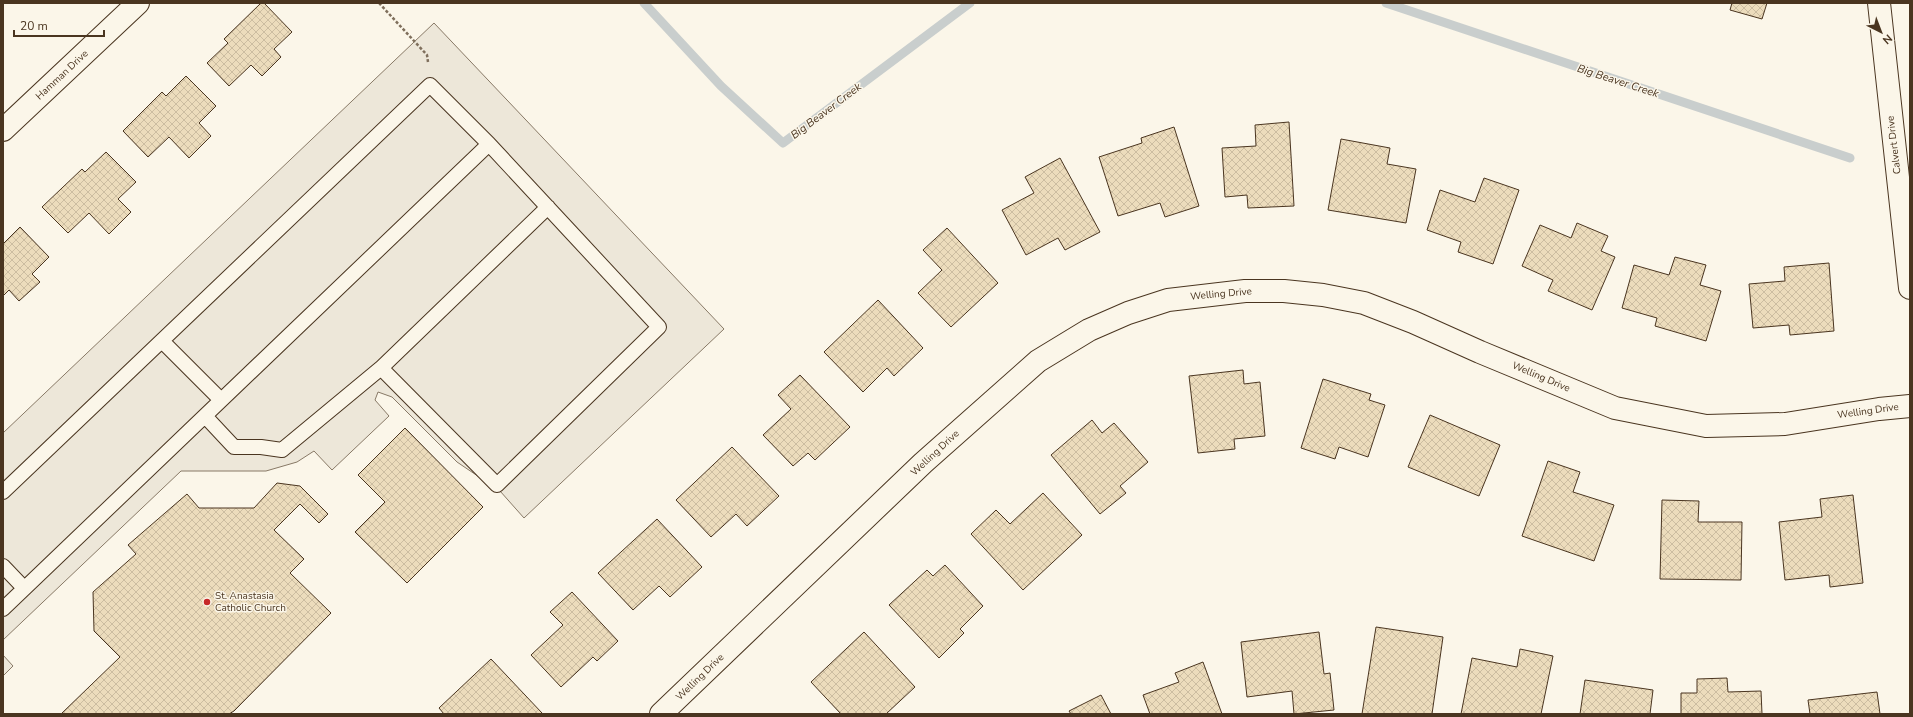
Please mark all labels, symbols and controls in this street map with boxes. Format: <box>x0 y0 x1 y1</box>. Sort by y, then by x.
scale bar <box>14 12 104 38</box>
north arrow <box>1861 12 1901 52</box>
text: 20 m <box>20 18 48 34</box>
text: N <box>1879 31 1895 47</box>
street label: Hamman Drive <box>33 47 91 103</box>
water label: Big Beaver Creek <box>1575 61 1661 101</box>
water label: Big Beaver Creek <box>788 79 865 143</box>
street label: Calvert Drive <box>1883 115 1905 175</box>
street label: Welling Drive <box>1190 284 1252 304</box>
street label: Welling Drive <box>1510 358 1572 396</box>
street label: Welling Drive <box>1836 400 1900 422</box>
street label: Welling Drive <box>908 427 962 479</box>
place label: St. Anastasia Catholic Church <box>215 589 286 615</box>
marker: St. Anastasia Catholic Church <box>202 597 212 607</box>
street label: Welling Drive <box>673 650 727 704</box>

